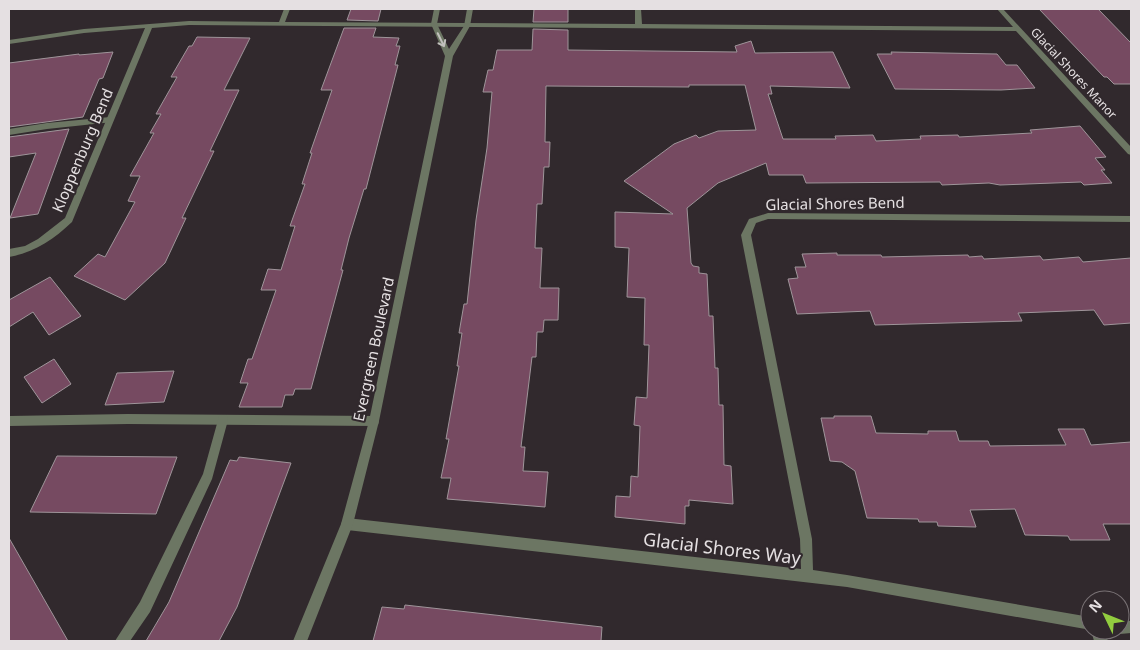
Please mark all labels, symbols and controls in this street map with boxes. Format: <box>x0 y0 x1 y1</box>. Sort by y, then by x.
street label: Glacial Shores Manor <box>1027 24 1121 122</box>
one-way arrow <box>437 32 446 47</box>
street label: Kloppenburg Bend <box>47 85 117 215</box>
street label: Glacial Shores Bend <box>765 192 905 214</box>
street label: Evergreen Boulevard <box>348 275 398 423</box>
street label: Glacial Shores Way <box>642 526 803 570</box>
north arrow <box>1080 590 1130 640</box>
text: N <box>1084 595 1106 616</box>

